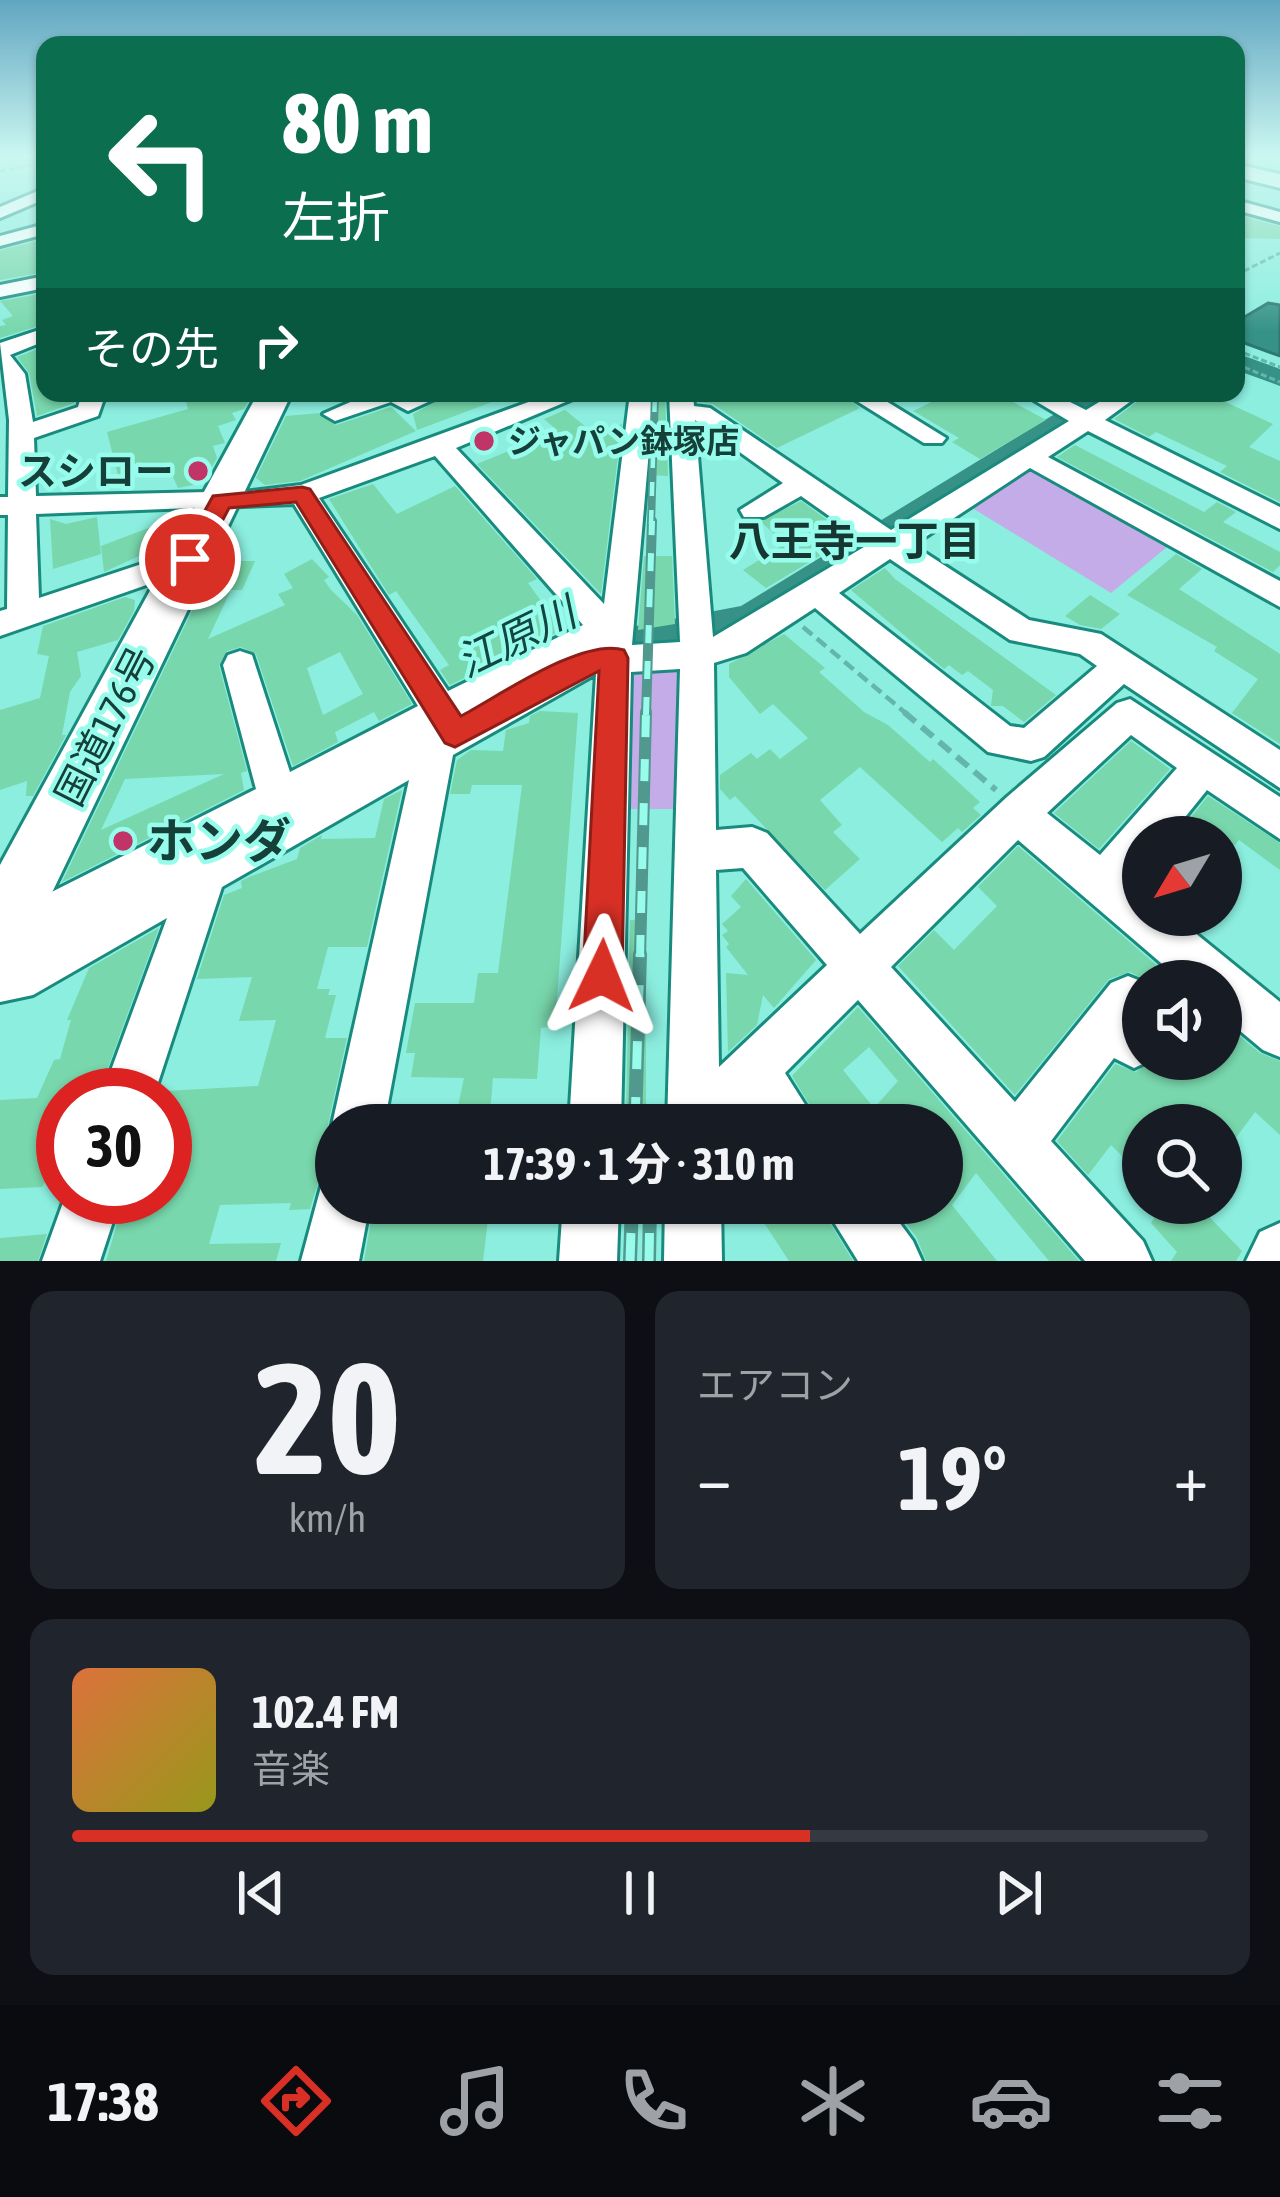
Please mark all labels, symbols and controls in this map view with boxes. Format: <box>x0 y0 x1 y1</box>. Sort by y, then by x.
text: 80 m <box>282 75 433 171</box>
icon: left <box>84 84 240 240</box>
text: 左折 <box>282 187 390 248</box>
icon: right <box>243 312 309 378</box>
text: その先 <box>84 323 219 375</box>
place label: ジャパン鉢塚店 <box>508 422 739 460</box>
marker: ジャパン鉢塚店 <box>471 428 497 454</box>
place label: スシロー <box>18 449 174 493</box>
marker: スシロー <box>185 458 211 484</box>
pin <box>139 508 241 610</box>
district label: 八王寺一丁目 <box>729 517 981 565</box>
icon: arrive <box>157 526 223 592</box>
water label: 江原川 <box>449 586 587 686</box>
street label: 国道176号 <box>46 639 164 813</box>
place label: ホンダ <box>147 813 291 868</box>
north arrow <box>1122 816 1242 936</box>
map controls <box>1122 816 1242 1224</box>
marker: ホンダ <box>110 828 136 854</box>
position arrow <box>539 913 665 1039</box>
button: sound <box>1122 960 1242 1080</box>
speed limit sign: 30 <box>36 1068 192 1224</box>
button: search <box>1122 1104 1242 1224</box>
text: 17:39 · 1 分 · 310 m <box>484 1138 794 1190</box>
text: 20 <box>254 1328 401 1507</box>
text: エアコン <box>697 1363 853 1407</box>
text: 19° <box>898 1426 1007 1529</box>
text: − <box>697 1439 731 1515</box>
text: + <box>1174 1439 1208 1515</box>
text: km/h <box>289 1496 366 1540</box>
text: 102.4 FM <box>252 1686 399 1738</box>
text: 音楽 <box>252 1747 330 1791</box>
icon: previous <box>228 1860 294 1926</box>
icon: pause <box>607 1860 673 1926</box>
icon: next <box>986 1860 1052 1926</box>
icon: directions <box>254 2059 338 2143</box>
icon: music <box>433 2059 517 2143</box>
icon: phone <box>612 2059 696 2143</box>
icon: climate <box>791 2059 875 2143</box>
icon: car <box>969 2059 1053 2143</box>
icon: filters <box>1148 2059 1232 2143</box>
text: 17:38 <box>47 2071 159 2132</box>

